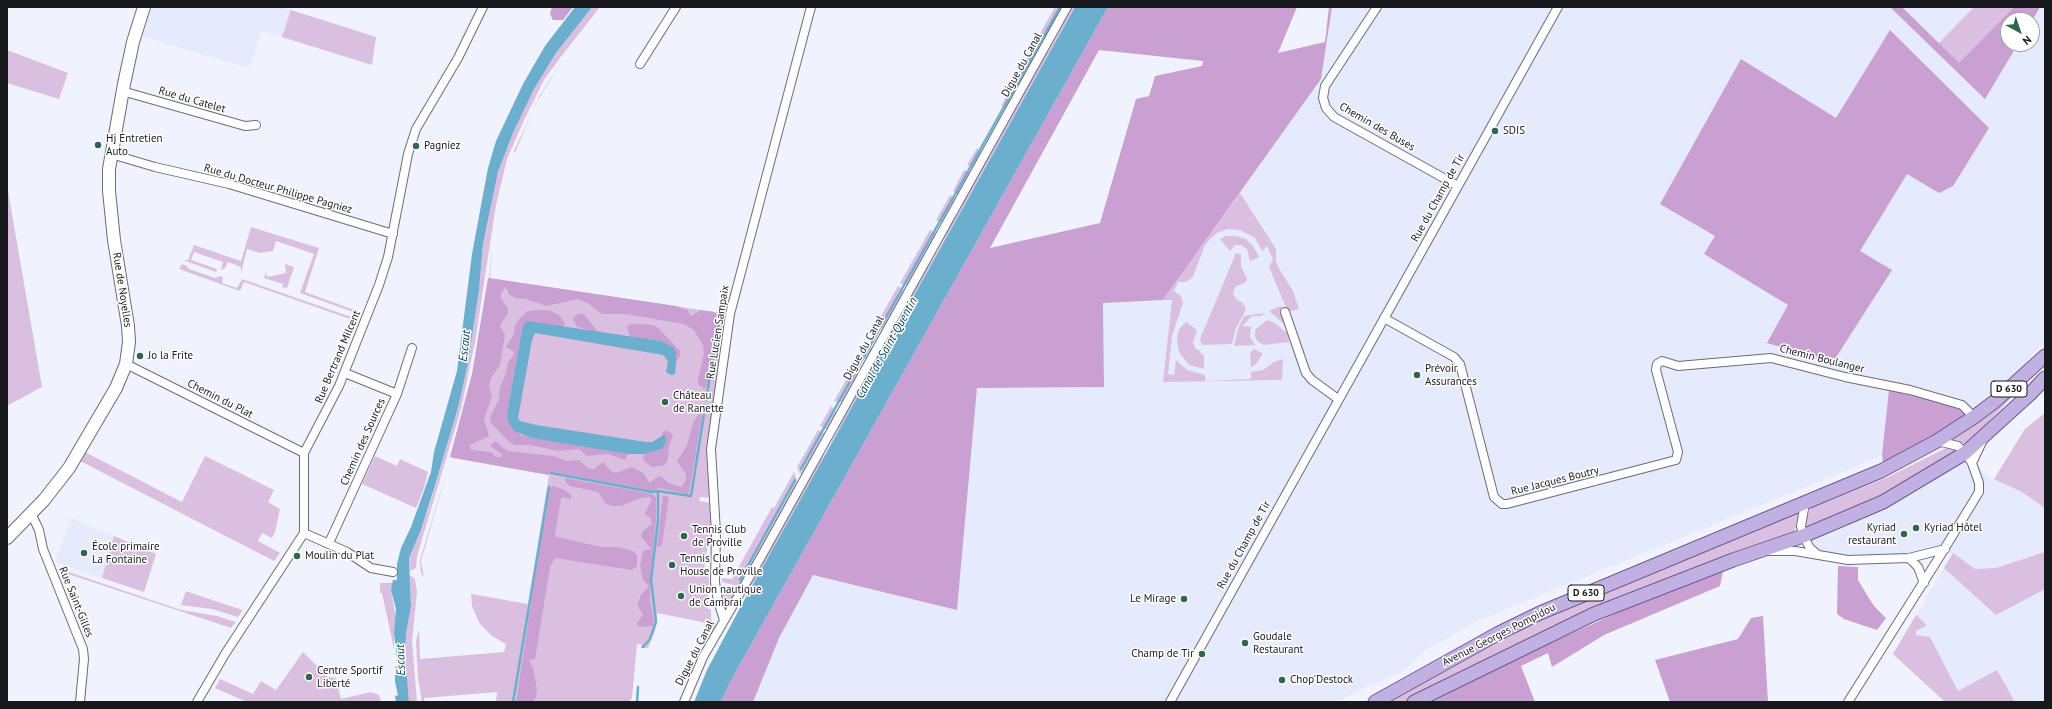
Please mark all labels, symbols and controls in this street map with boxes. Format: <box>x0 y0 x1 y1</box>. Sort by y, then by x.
north arrow <box>2000 12 2040 52</box>
street label: Digue du Canal <box>999 31 1045 99</box>
text: N <box>2020 33 2034 48</box>
street label: Rue du Catelet <box>157 84 227 116</box>
street label: Chemin des Buses <box>1337 100 1417 154</box>
place label: SDIS <box>1503 124 1525 138</box>
marker: SDIS <box>1490 126 1500 136</box>
place label: Hj Entretien Auto <box>106 132 163 158</box>
place label: Pagniez <box>424 139 460 153</box>
marker: Hj Entretien Auto <box>93 140 103 150</box>
marker: Pagniez <box>411 141 421 151</box>
street label: Rue du Champ de Tir <box>1408 152 1468 244</box>
street label: Rue du Docteur Philippe Pagniez <box>202 161 354 217</box>
street label: Rue de Noyelles <box>110 252 134 328</box>
street label: Rue Lucien Sampaix <box>704 284 732 380</box>
water label: Canal de Saint-Quentin <box>853 295 921 401</box>
street label: Rue Bertrand Milcent <box>312 309 364 405</box>
street label: Digue du Canal <box>841 314 887 382</box>
water label: Escaut <box>456 330 474 362</box>
street label: Chemin Boulanger <box>1778 342 1866 376</box>
place label: Jo la Frite <box>148 349 193 363</box>
marker: Jo la Frite <box>135 351 145 361</box>
place label: Prévoir Assurances <box>1425 362 1477 388</box>
marker: Prévoir Assurances <box>1412 370 1422 380</box>
street label: Chemin du Plat <box>185 377 255 421</box>
road number: D 630 <box>1991 381 2027 397</box>
place label: Château de Ranette <box>673 389 724 415</box>
street label: Chemin des Sources <box>338 396 388 488</box>
marker: Château de Ranette <box>660 397 670 407</box>
street label: Rue Jacques Boutry <box>1510 464 1600 498</box>
street label: Rue du Champ de Tir <box>1214 499 1274 591</box>
place label: Kyriad restaurant <box>1848 521 1896 547</box>
place label: Kyriad Hôtel <box>1924 521 1982 535</box>
place label: Tennis Club de Proville <box>692 523 746 549</box>
marker: Kyriad Hôtel <box>1911 523 1921 533</box>
marker: Kyriad restaurant <box>1899 529 1909 539</box>
marker: Tennis Club de Proville <box>679 531 689 541</box>
place label: École primaire La Fontaine <box>92 540 160 566</box>
marker: École primaire La Fontaine <box>79 548 89 558</box>
place label: Moulin du Plat <box>305 549 374 563</box>
marker: Moulin du Plat <box>292 551 302 561</box>
place label: Tennis Club House de Proville <box>680 552 762 578</box>
marker: Tennis Club House de Proville <box>667 560 677 570</box>
street label: Rue Saint-Gilles <box>56 565 96 639</box>
place label: Union nautique de Cambrai <box>689 583 761 609</box>
road number: D 630 <box>1568 585 1604 601</box>
marker: Union nautique de Cambrai <box>676 591 686 601</box>
place label: Le Mirage <box>1130 592 1176 606</box>
marker: Le Mirage <box>1179 594 1189 604</box>
street label: Avenue Georges Pompidou <box>1440 601 1558 669</box>
street label: Digue du Canal <box>673 618 717 688</box>
place label: Goudale Restaurant <box>1253 630 1303 656</box>
marker: Goudale Restaurant <box>1240 638 1250 648</box>
water label: Escaut <box>393 644 409 676</box>
place label: Champ de Tir <box>1131 647 1194 661</box>
marker: Champ de Tir <box>1197 649 1207 659</box>
place label: Centre Sportif Liberté <box>317 664 382 690</box>
marker: Centre Sportif Liberté <box>304 672 314 682</box>
place label: Chop'Destock <box>1290 673 1353 687</box>
marker: Chop'Destock <box>1277 675 1287 685</box>

